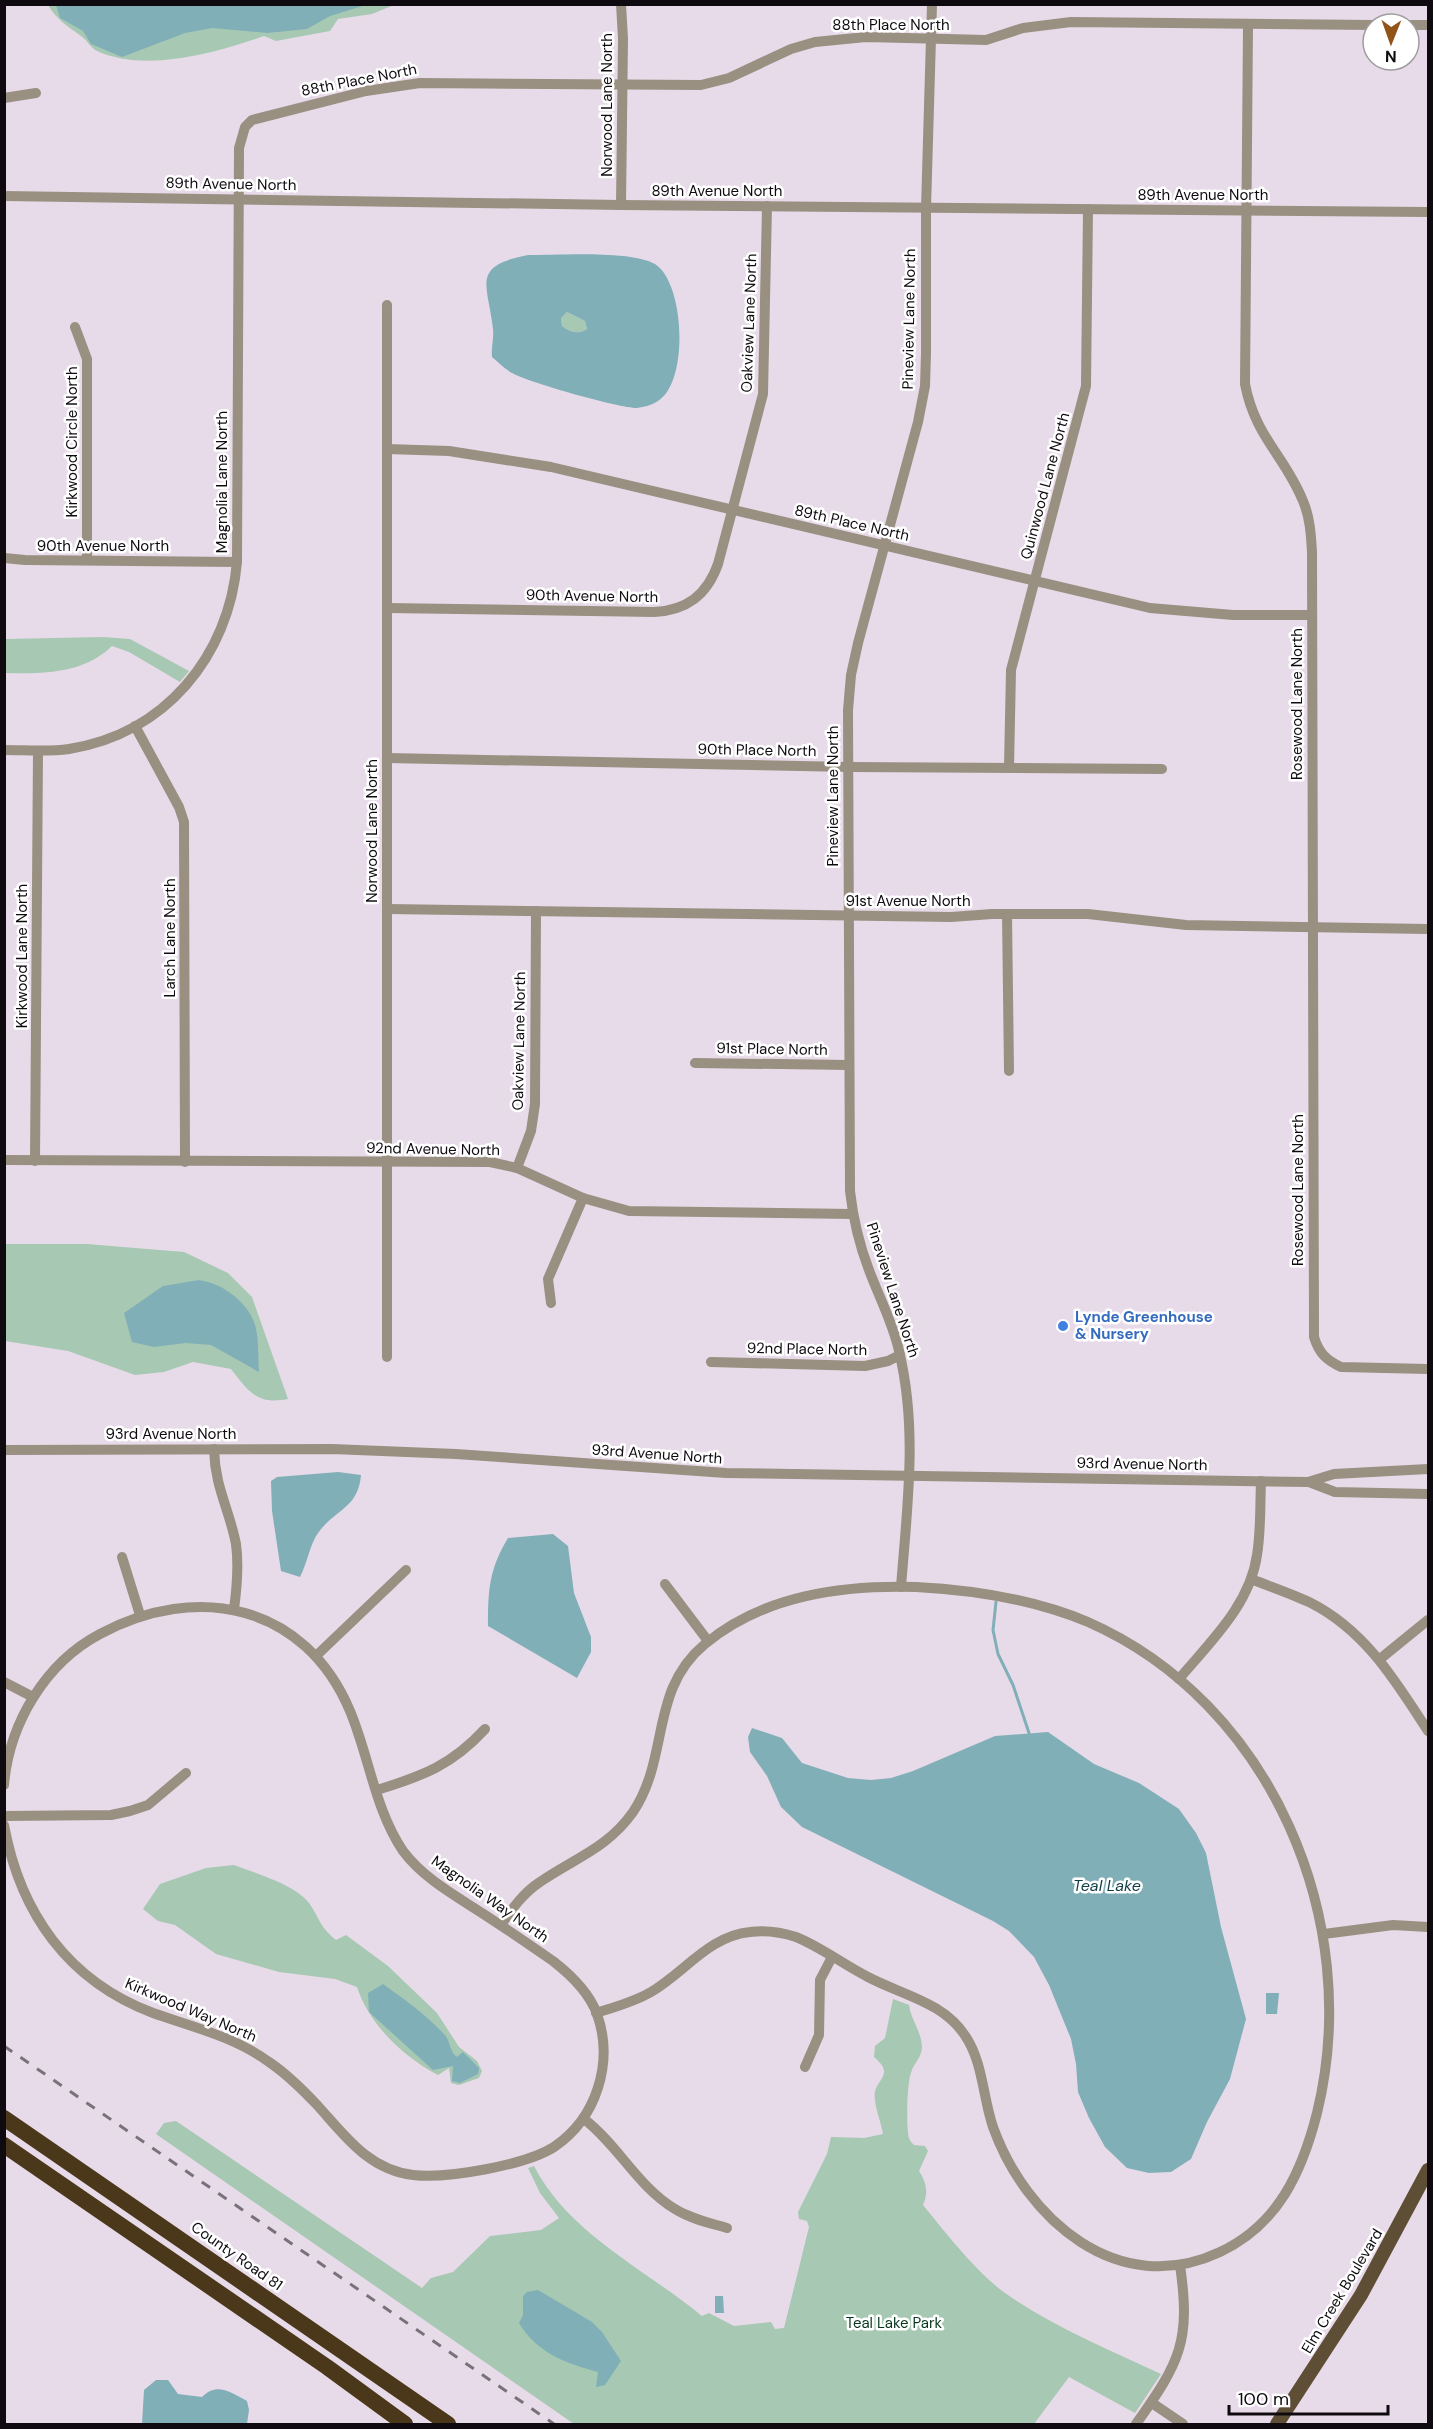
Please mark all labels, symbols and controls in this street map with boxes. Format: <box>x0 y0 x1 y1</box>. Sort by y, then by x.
north arrow <box>1361 12 1421 72</box>
street label: 88th Place North <box>832 15 950 35</box>
street label: Norwood Lane North <box>597 33 617 177</box>
text: N <box>1385 46 1397 67</box>
street label: 88th Place North <box>299 59 419 101</box>
street label: 89th Avenue North <box>165 173 297 195</box>
street label: 89th Avenue North <box>652 181 782 201</box>
street label: 89th Avenue North <box>1138 185 1268 205</box>
street label: Pineview Lane North <box>898 248 920 390</box>
street label: Oakview Lane North <box>737 253 761 393</box>
street label: Kirkwood Circle North <box>62 366 82 518</box>
street label: Quinwood Lane North <box>1016 410 1074 562</box>
street label: Magnolia Lane North <box>212 411 232 553</box>
street label: 89th Place North <box>793 500 911 546</box>
street label: 90th Avenue North <box>37 536 169 556</box>
street label: 90th Avenue North <box>526 585 658 607</box>
street label: Rosewood Lane North <box>1287 628 1307 780</box>
street label: Pineview Lane North <box>823 726 843 866</box>
street label: 90th Place North <box>697 739 817 761</box>
street label: Norwood Lane North <box>362 759 382 903</box>
street label: Larch Lane North <box>160 878 180 998</box>
street label: Kirkwood Lane North <box>12 884 32 1028</box>
street label: 91st Avenue North <box>845 891 971 911</box>
street label: Oakview Lane North <box>508 971 530 1111</box>
street label: 91st Place North <box>716 1038 828 1060</box>
street label: Rosewood Lane North <box>1288 1114 1308 1266</box>
street label: 92nd Avenue North <box>366 1138 500 1160</box>
street label: Pineview Lane North <box>862 1220 924 1360</box>
place label: Lynde Greenhouse & Nursery <box>1075 1307 1213 1344</box>
marker: Lynde Greenhouse & Nursery <box>1056 1319 1070 1333</box>
street label: 92nd Place North <box>747 1338 867 1360</box>
street label: 93rd Avenue North <box>106 1424 236 1444</box>
street label: 93rd Avenue North <box>591 1439 723 1469</box>
street label: 93rd Avenue North <box>1076 1453 1208 1475</box>
street label: Magnolia Way North <box>427 1851 553 1947</box>
water label: Teal Lake <box>1073 1875 1141 1896</box>
street label: Kirkwood Way North <box>122 1973 260 2047</box>
street label: County Road 81 <box>187 2217 287 2295</box>
street label: Elm Creek Boulevard <box>1297 2225 1387 2357</box>
park label: Teal Lake Park <box>846 2313 943 2333</box>
scale bar <box>1229 2378 1388 2416</box>
text: 100 m <box>1238 2387 1289 2411</box>

